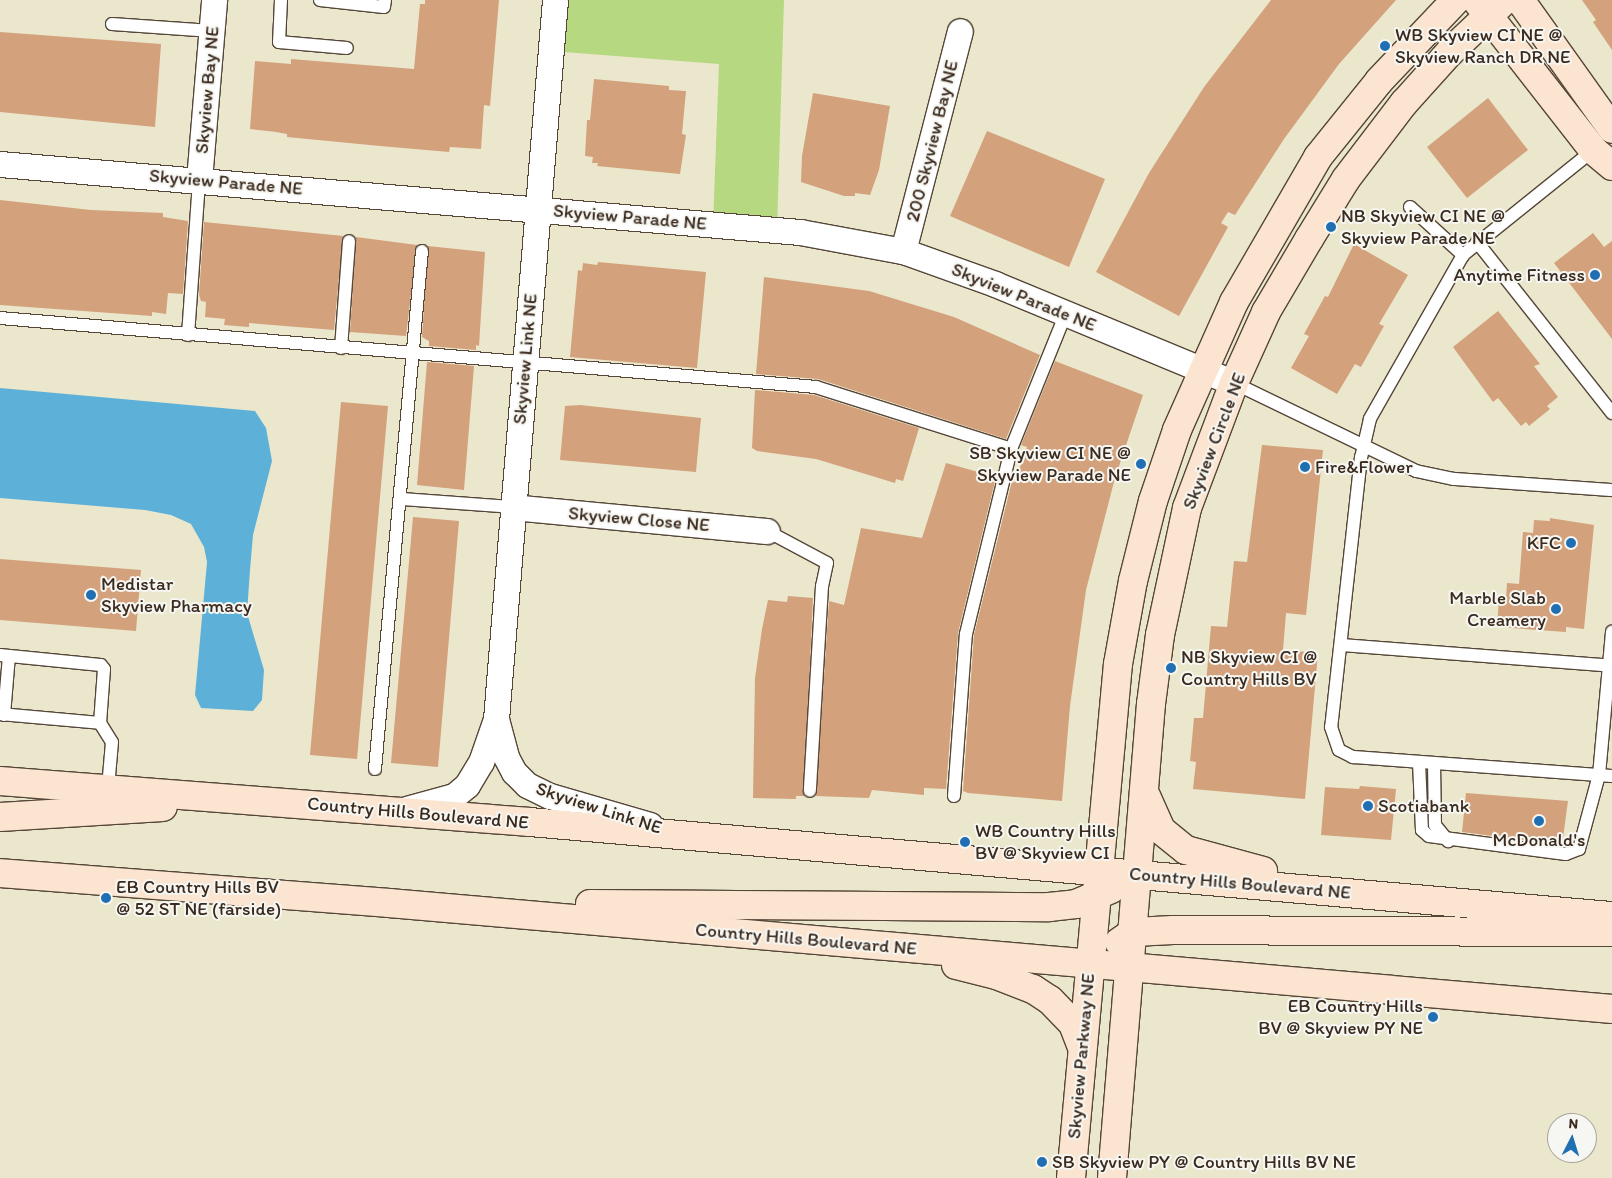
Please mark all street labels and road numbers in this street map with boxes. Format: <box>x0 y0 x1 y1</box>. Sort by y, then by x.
street label: Skyview Bay NE <box>190 25 224 155</box>
street label: 200 Skyview Bay NE <box>901 58 963 224</box>
street label: Skyview Parade NE <box>149 164 303 200</box>
street label: Skyview Parade NE <box>553 199 707 235</box>
street label: Skyview Parade NE <box>949 258 1099 336</box>
street label: Skyview Link NE <box>508 292 542 426</box>
street label: Skyview Circle NE <box>1177 369 1251 513</box>
street label: Skyview Close NE <box>567 501 711 537</box>
street label: Skyview Link NE <box>533 777 665 839</box>
street label: Country Hills Boulevard NE <box>306 792 530 834</box>
street label: Country Hills Boulevard NE <box>1128 862 1352 904</box>
street label: Country Hills Boulevard NE <box>694 918 918 960</box>
street label: Skyview Parkway NE <box>1062 973 1100 1139</box>

